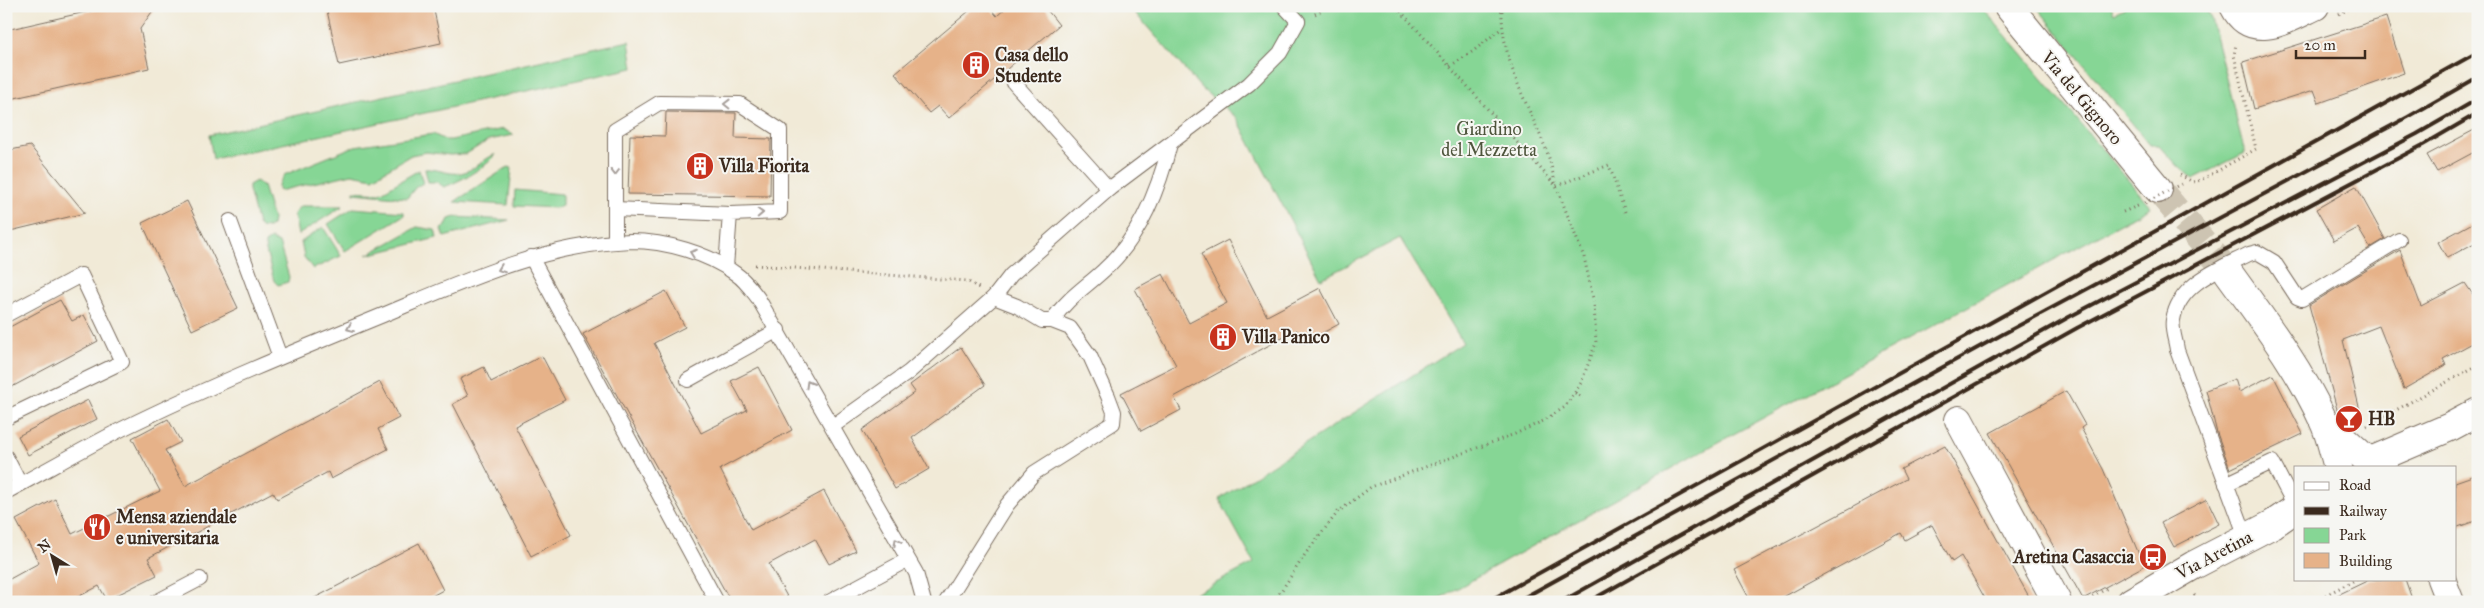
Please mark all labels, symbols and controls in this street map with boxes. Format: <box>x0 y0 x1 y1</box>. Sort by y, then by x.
scale bar <box>2296 28 2365 60</box>
text: 20 m <box>2304 36 2336 54</box>
place label: Casa dello Studente <box>995 44 1068 87</box>
street label: Via del Gignoro <box>2035 46 2128 150</box>
building icon: Casa dello Studente <box>961 50 991 80</box>
one-way arrow <box>723 99 731 109</box>
park label: Giardino del Mezzetta <box>1441 118 1537 161</box>
building icon: Villa Fiorita <box>685 151 715 181</box>
place label: Villa Fiorita <box>718 155 809 177</box>
one-way arrow <box>610 168 620 176</box>
one-way arrow <box>756 208 764 218</box>
one-way arrow <box>690 249 698 259</box>
one-way arrow <box>497 263 506 273</box>
one-way arrow <box>346 322 355 333</box>
building icon: Villa Panico <box>1208 322 1238 352</box>
place label: Villa Panico <box>1241 326 1330 348</box>
one-way arrow <box>805 380 815 389</box>
bar icon: HB <box>2334 404 2364 434</box>
place label: HB <box>2368 408 2396 430</box>
legend <box>2294 466 2456 580</box>
text: Road <box>2339 476 2371 494</box>
text: Railway <box>2339 502 2388 520</box>
place label: Mensa aziendale e universitaria <box>116 506 237 549</box>
restaurant icon: Mensa aziendale e universitaria <box>82 512 112 542</box>
street label: Via Aretina <box>2171 525 2257 585</box>
text: Park <box>2339 526 2366 544</box>
north arrow <box>28 530 78 580</box>
text: N <box>35 536 54 556</box>
one-way arrow <box>893 538 903 547</box>
bus stop icon: Aretina Casaccia <box>2138 542 2168 572</box>
place label: Aretina Casaccia <box>2012 546 2134 568</box>
text: Building <box>2339 552 2393 570</box>

